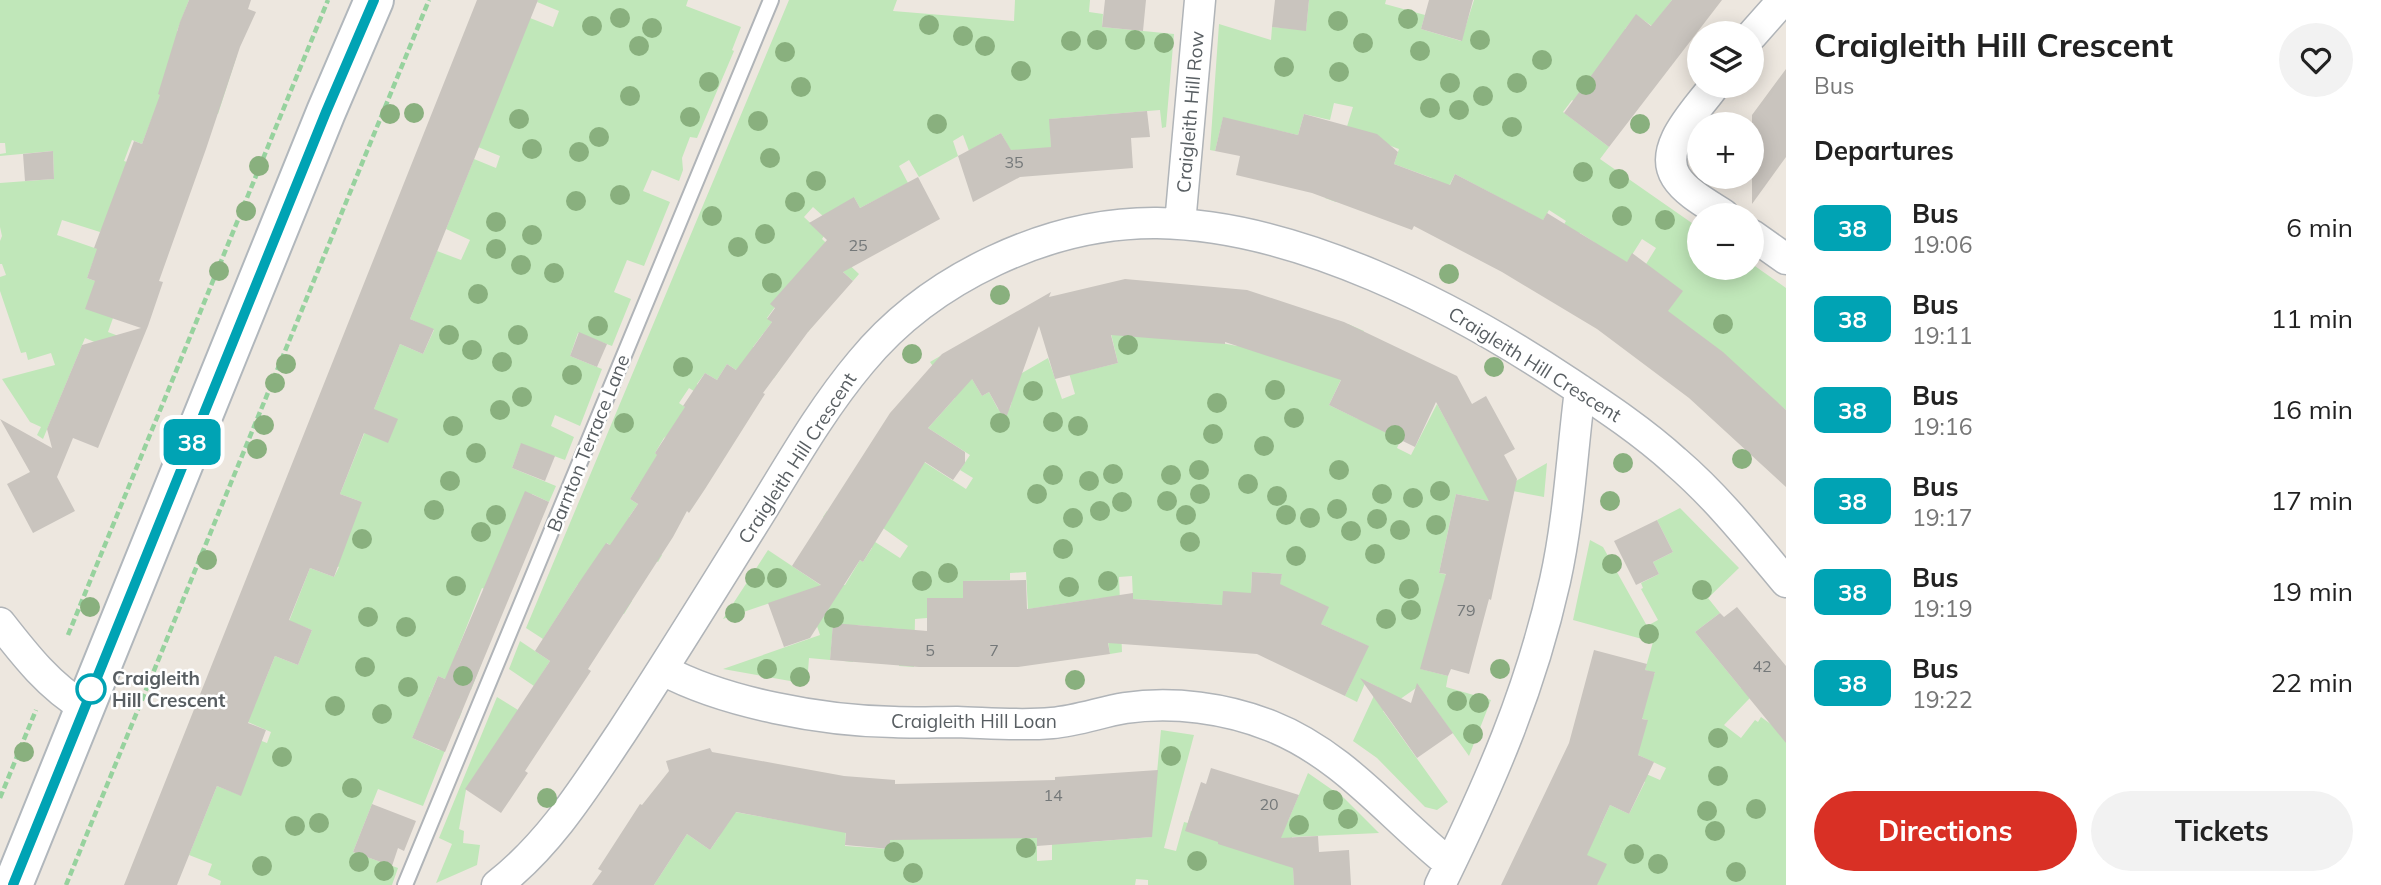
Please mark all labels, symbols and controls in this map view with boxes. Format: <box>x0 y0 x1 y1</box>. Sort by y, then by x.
map controls <box>1687 21 1764 280</box>
button: layers <box>1687 21 1764 98</box>
button: heart <box>2279 23 2353 97</box>
text: Craigleith Hill Crescent <box>1814 24 2173 65</box>
street label: Craigleith Hill Row <box>1171 30 1209 194</box>
text: Bus <box>1814 71 1854 100</box>
button: + <box>1687 112 1764 189</box>
text: Departures <box>1814 134 1954 167</box>
house number: 35 <box>1004 152 1024 172</box>
text: Bus <box>1912 197 1958 230</box>
button: − <box>1687 203 1764 280</box>
text: 6 min <box>2286 211 2353 244</box>
text: 38 <box>1838 213 1867 243</box>
text: 19:06 <box>1912 230 1972 259</box>
house number: 25 <box>848 235 868 255</box>
text: Bus <box>1912 288 1958 321</box>
street label: Craigleith Hill Crescent <box>1444 301 1626 427</box>
text: 11 min <box>2271 302 2353 335</box>
text: 38 <box>1838 304 1867 334</box>
text: 19:11 <box>1912 321 1972 350</box>
street label: Barnton Terrace Lane <box>541 351 635 535</box>
street label: Craigleith Hill Crescent <box>733 368 862 548</box>
text: Bus <box>1912 379 1958 412</box>
text: 16 min <box>2271 393 2353 426</box>
text: 38 <box>1838 395 1867 425</box>
text: 19:16 <box>1912 412 1972 441</box>
line badge: 38 <box>160 419 224 465</box>
text: 38 <box>178 427 206 457</box>
text: Bus <box>1912 470 1958 503</box>
text: 17 min <box>2271 484 2353 517</box>
text: 38 <box>1838 486 1867 516</box>
text: 19:17 <box>1912 503 1972 532</box>
text: Bus <box>1912 561 1958 594</box>
text: 19 min <box>2271 575 2353 608</box>
text: 38 <box>1838 577 1867 607</box>
text: 19:19 <box>1912 594 1972 623</box>
house number: 79 <box>1456 600 1476 620</box>
house number: 5 <box>925 640 935 660</box>
house number: 7 <box>989 640 999 660</box>
text: Bus <box>1912 652 1958 685</box>
house number: 42 <box>1752 656 1772 676</box>
place label: Craigleith Hill Crescent <box>112 666 226 712</box>
text: 22 min <box>2271 666 2353 699</box>
text: 38 <box>1838 668 1867 698</box>
marker: Craigleith Hill Crescent <box>76 674 106 704</box>
text: 19:22 <box>1912 685 1972 714</box>
street label: Craigleith Hill Loan <box>891 709 1057 733</box>
house number: 14 <box>1043 785 1063 805</box>
button: Directions <box>1814 791 2077 871</box>
button: Tickets <box>2091 791 2353 871</box>
house number: 20 <box>1259 794 1279 814</box>

